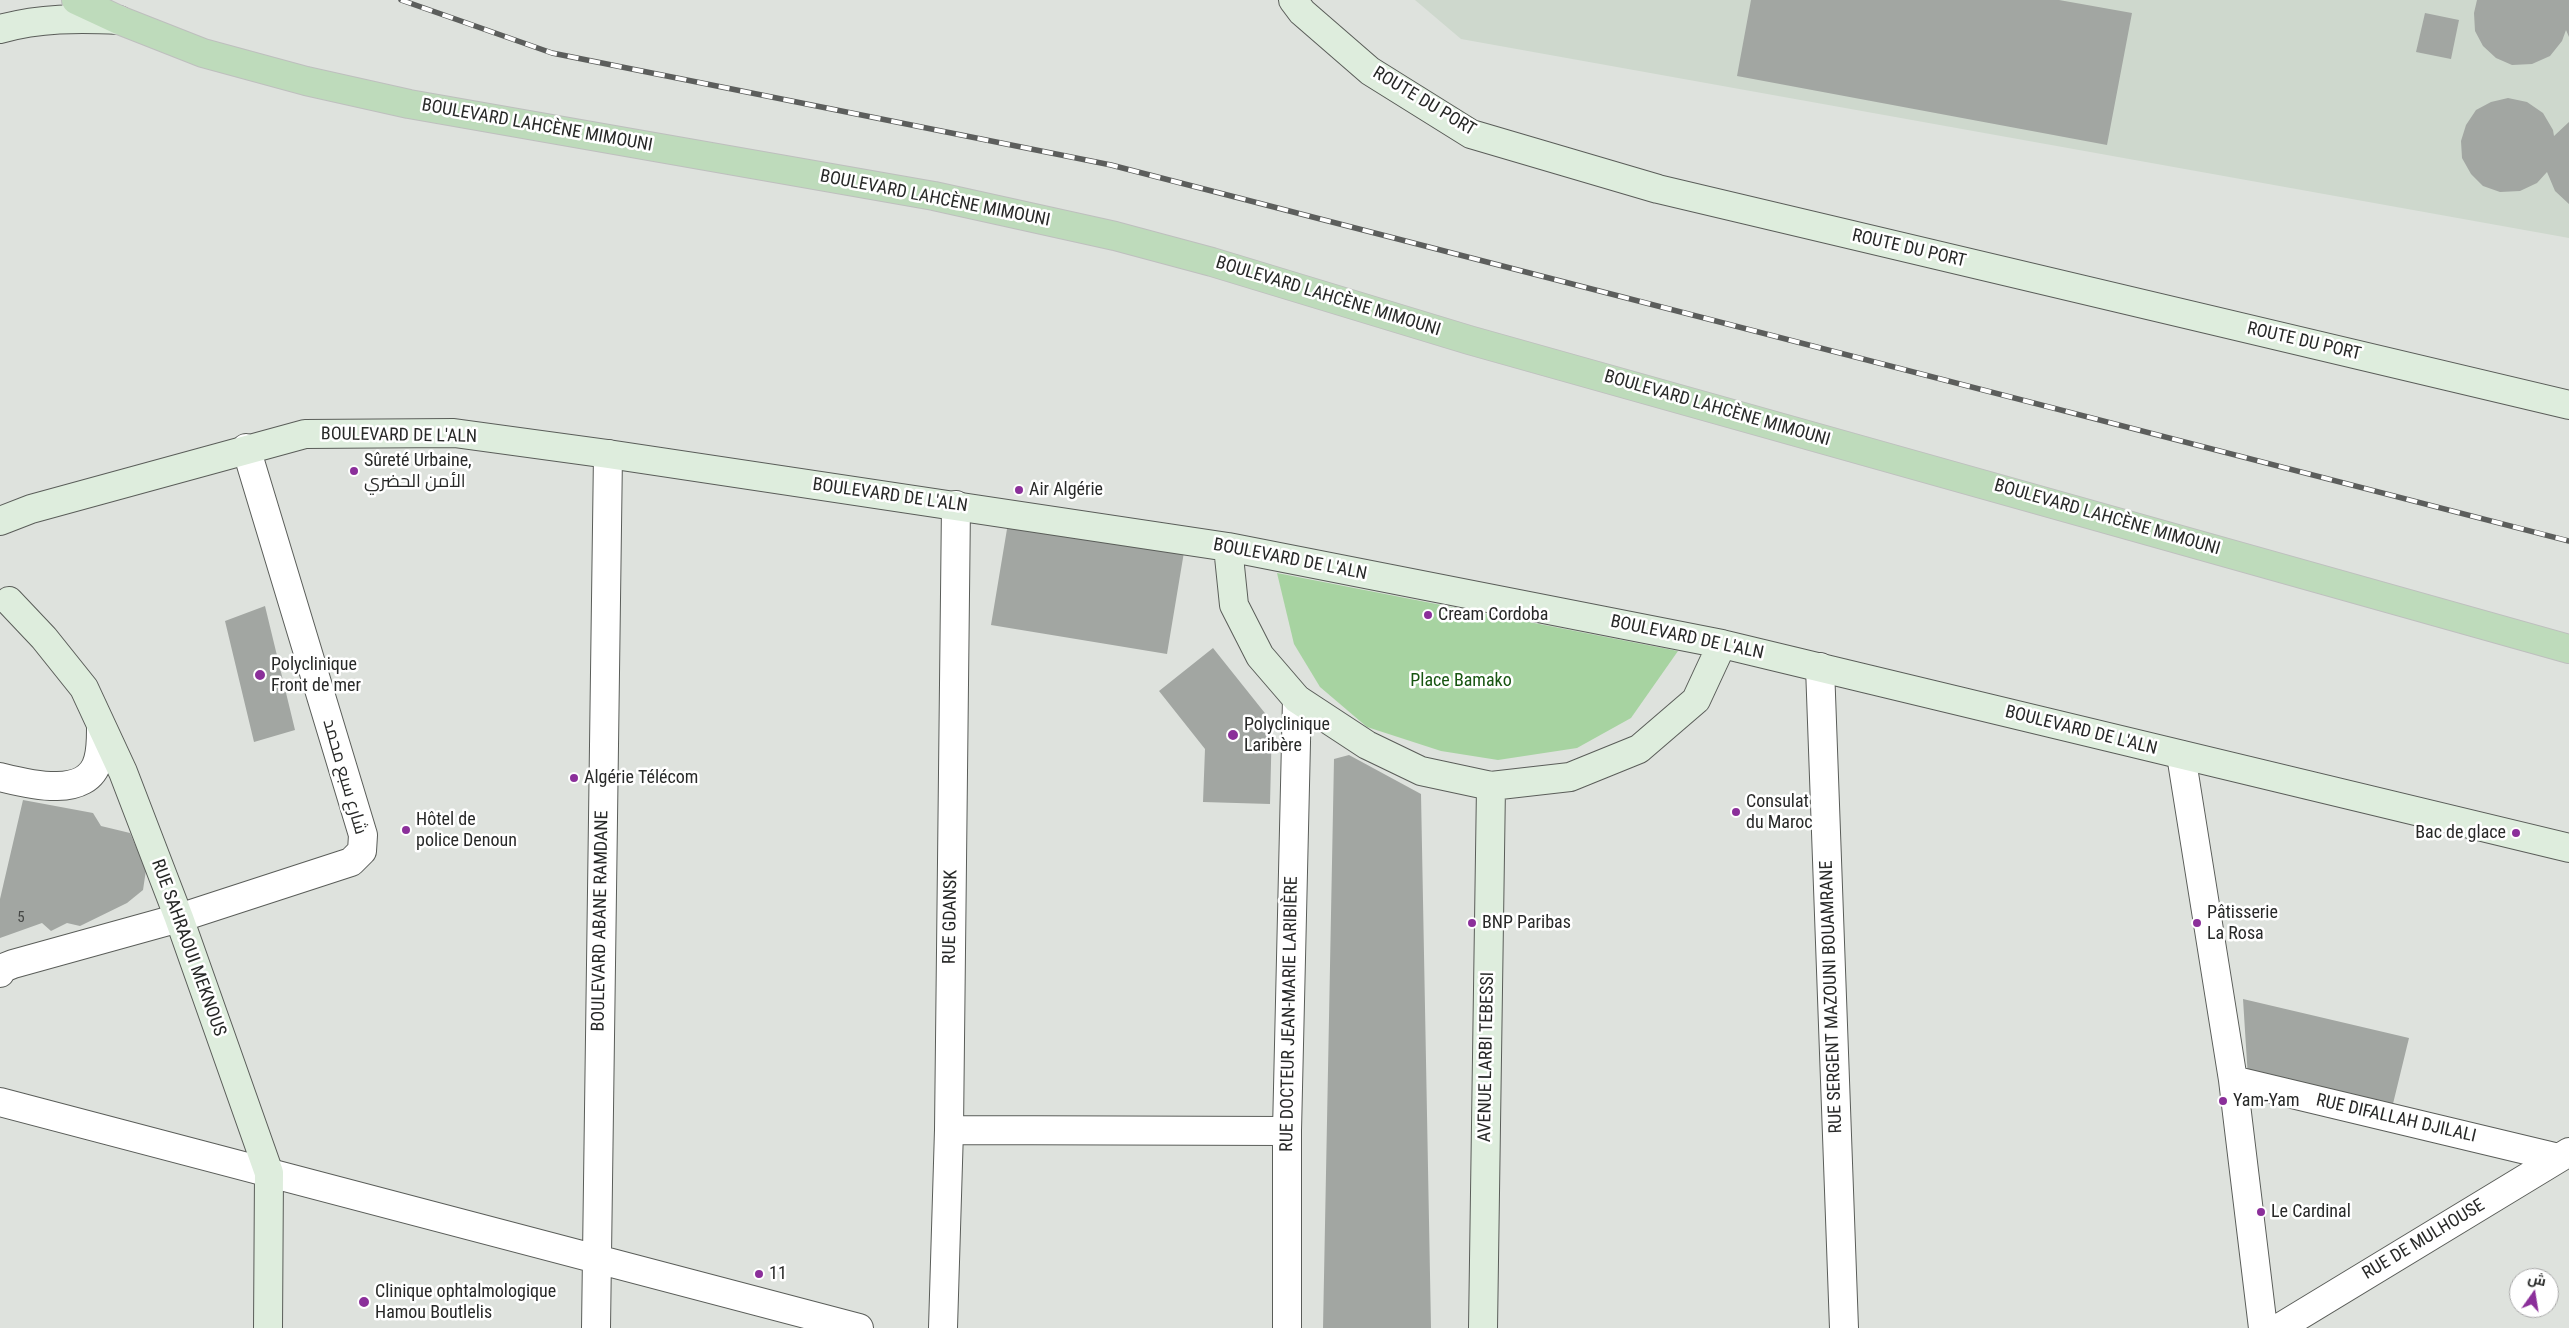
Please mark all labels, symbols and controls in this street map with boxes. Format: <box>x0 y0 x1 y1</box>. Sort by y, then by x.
street label: ROUTE DU PORT <box>1369 63 1479 141</box>
street label: BOULEVARD LAHCÈNE MIMOUNI <box>420 95 654 157</box>
street label: BOULEVARD LAHCÈNE MIMOUNI <box>818 166 1052 232</box>
street label: ROUTE DU PORT <box>1850 225 1968 273</box>
street label: BOULEVARD LAHCÈNE MIMOUNI <box>1213 252 1443 342</box>
street label: ROUTE DU PORT <box>2245 318 2363 366</box>
street label: BOULEVARD LAHCÈNE MIMOUNI <box>1602 366 1832 452</box>
street label: BOULEVARD DE L'ALN <box>321 424 477 448</box>
place label: Sûreté Urbaine, الأمن الحضري <box>364 450 472 492</box>
marker: Sûreté Urbaine, الأمن الحضري <box>348 465 360 477</box>
street label: BOULEVARD DE L'ALN <box>811 474 969 518</box>
street label: BOULEVARD LAHCÈNE MIMOUNI <box>1992 475 2222 561</box>
place label: Air Algérie <box>1029 479 1103 501</box>
marker: Air Algérie <box>1013 484 1025 496</box>
street label: BOULEVARD DE L'ALN <box>1211 535 1369 585</box>
place label: Cream Cordoba <box>1438 604 1548 626</box>
marker: Cream Cordoba <box>1422 609 1434 621</box>
street label: BOULEVARD DE L'ALN <box>1608 611 1766 665</box>
place label: Polyclinique Front de mer <box>271 654 361 696</box>
marker: Polyclinique Front de mer <box>253 668 267 682</box>
park label: Place Bamako <box>1410 670 1512 692</box>
street label: BOULEVARD DE L'ALN <box>2003 702 2159 760</box>
place label: Polyclinique Laribère <box>1244 714 1330 756</box>
street label: شارع سبع محمد <box>317 717 371 837</box>
marker: Polyclinique Laribère <box>1226 728 1240 742</box>
place label: Algérie Télécom <box>584 767 698 789</box>
marker: Algérie Télécom <box>568 772 580 784</box>
place label: Consulat du Maroc <box>1746 791 1813 834</box>
marker: Consulat du Maroc <box>1730 806 1742 818</box>
place label: Hôtel de police Denoun <box>416 809 517 852</box>
street label: BOULEVARD ABANE RAMDANE <box>588 810 614 1032</box>
place label: Bac de glace <box>2415 822 2506 844</box>
marker: Hôtel de police Denoun <box>400 824 412 836</box>
marker: Bac de glace <box>2510 827 2522 839</box>
street label: RUE SAHRAOUI MEKNOUS <box>146 857 230 1039</box>
street label: RUE SERGENT MAZOUNI BOUAMRANE <box>1816 860 1848 1134</box>
street label: RUE GDANSK <box>939 870 963 964</box>
street label: RUE DOCTEUR JEAN-MARIE LARIBIÈRE <box>1277 876 1303 1152</box>
place label: Pâtisserie La Rosa <box>2207 902 2278 944</box>
house number: 5 <box>17 909 25 927</box>
place label: BNP Paribas <box>1482 912 1571 934</box>
marker: BNP Paribas <box>1466 917 1478 929</box>
marker: Pâtisserie La Rosa <box>2191 917 2203 929</box>
street label: AVENUE LARBI TEBESSI <box>1475 972 1499 1142</box>
place label: Yam-Yam <box>2233 1090 2299 1112</box>
street label: RUE DIFALLAH DJILALI <box>2314 1090 2478 1148</box>
marker: Yam-Yam <box>2217 1095 2229 1107</box>
street label: RUE DE MULHOUSE <box>2359 1195 2489 1285</box>
place label: Le Cardinal <box>2271 1201 2351 1223</box>
marker: Le Cardinal <box>2255 1206 2267 1218</box>
place label: 11 <box>769 1263 787 1285</box>
marker: 11 <box>753 1268 765 1280</box>
north arrow <box>2509 1268 2559 1318</box>
text: ش <box>2527 1270 2548 1289</box>
place label: Clinique ophtalmologique Hamou Boutlelis <box>375 1281 556 1324</box>
marker: Clinique ophtalmologique Hamou Boutlelis <box>357 1295 371 1309</box>

